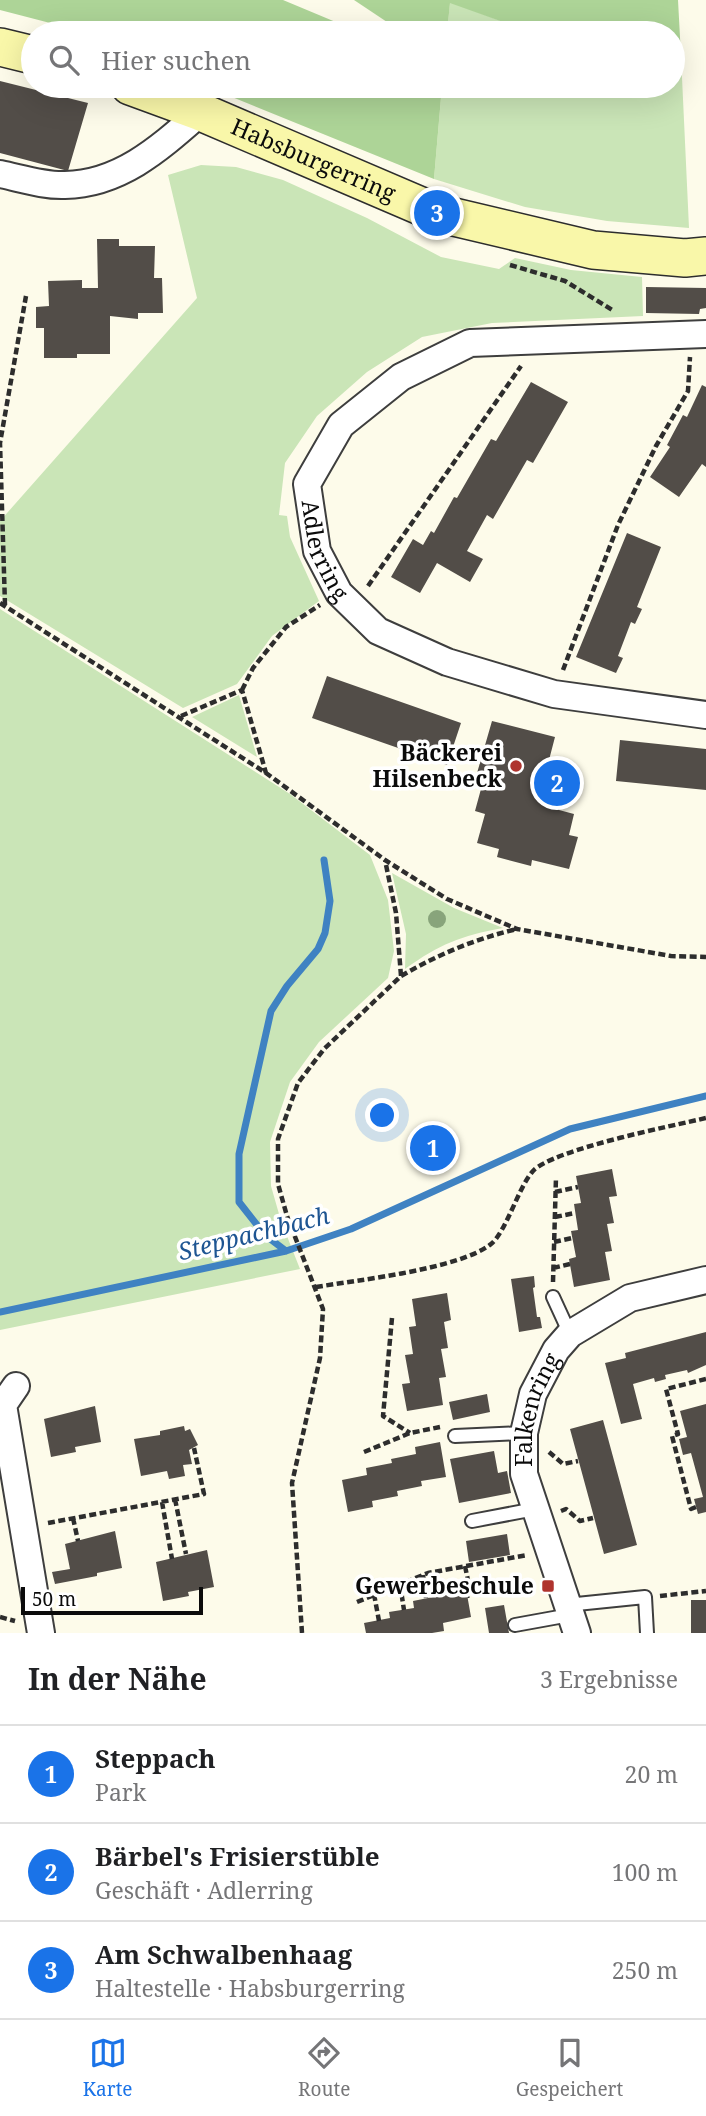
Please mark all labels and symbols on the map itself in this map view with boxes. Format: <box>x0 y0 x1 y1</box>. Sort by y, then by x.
street label: Habsburgerring <box>227 110 402 209</box>
pin: 3 <box>414 187 460 239</box>
street label: Adlerring <box>295 497 356 609</box>
place label: Bäckerei Hilsenbeck <box>373 736 502 794</box>
pin: 2 <box>534 757 580 809</box>
marker: Bäckerei Hilsenbeck <box>508 758 524 774</box>
your location <box>365 1098 399 1132</box>
pin: 1 <box>410 1122 456 1174</box>
water label: Steppachbach <box>175 1198 333 1267</box>
street label: Falkenring <box>507 1346 567 1467</box>
place label: Gewerbeschule <box>355 1569 534 1601</box>
marker: Gewerbeschule <box>540 1578 556 1594</box>
scale bar <box>21 1584 203 1616</box>

